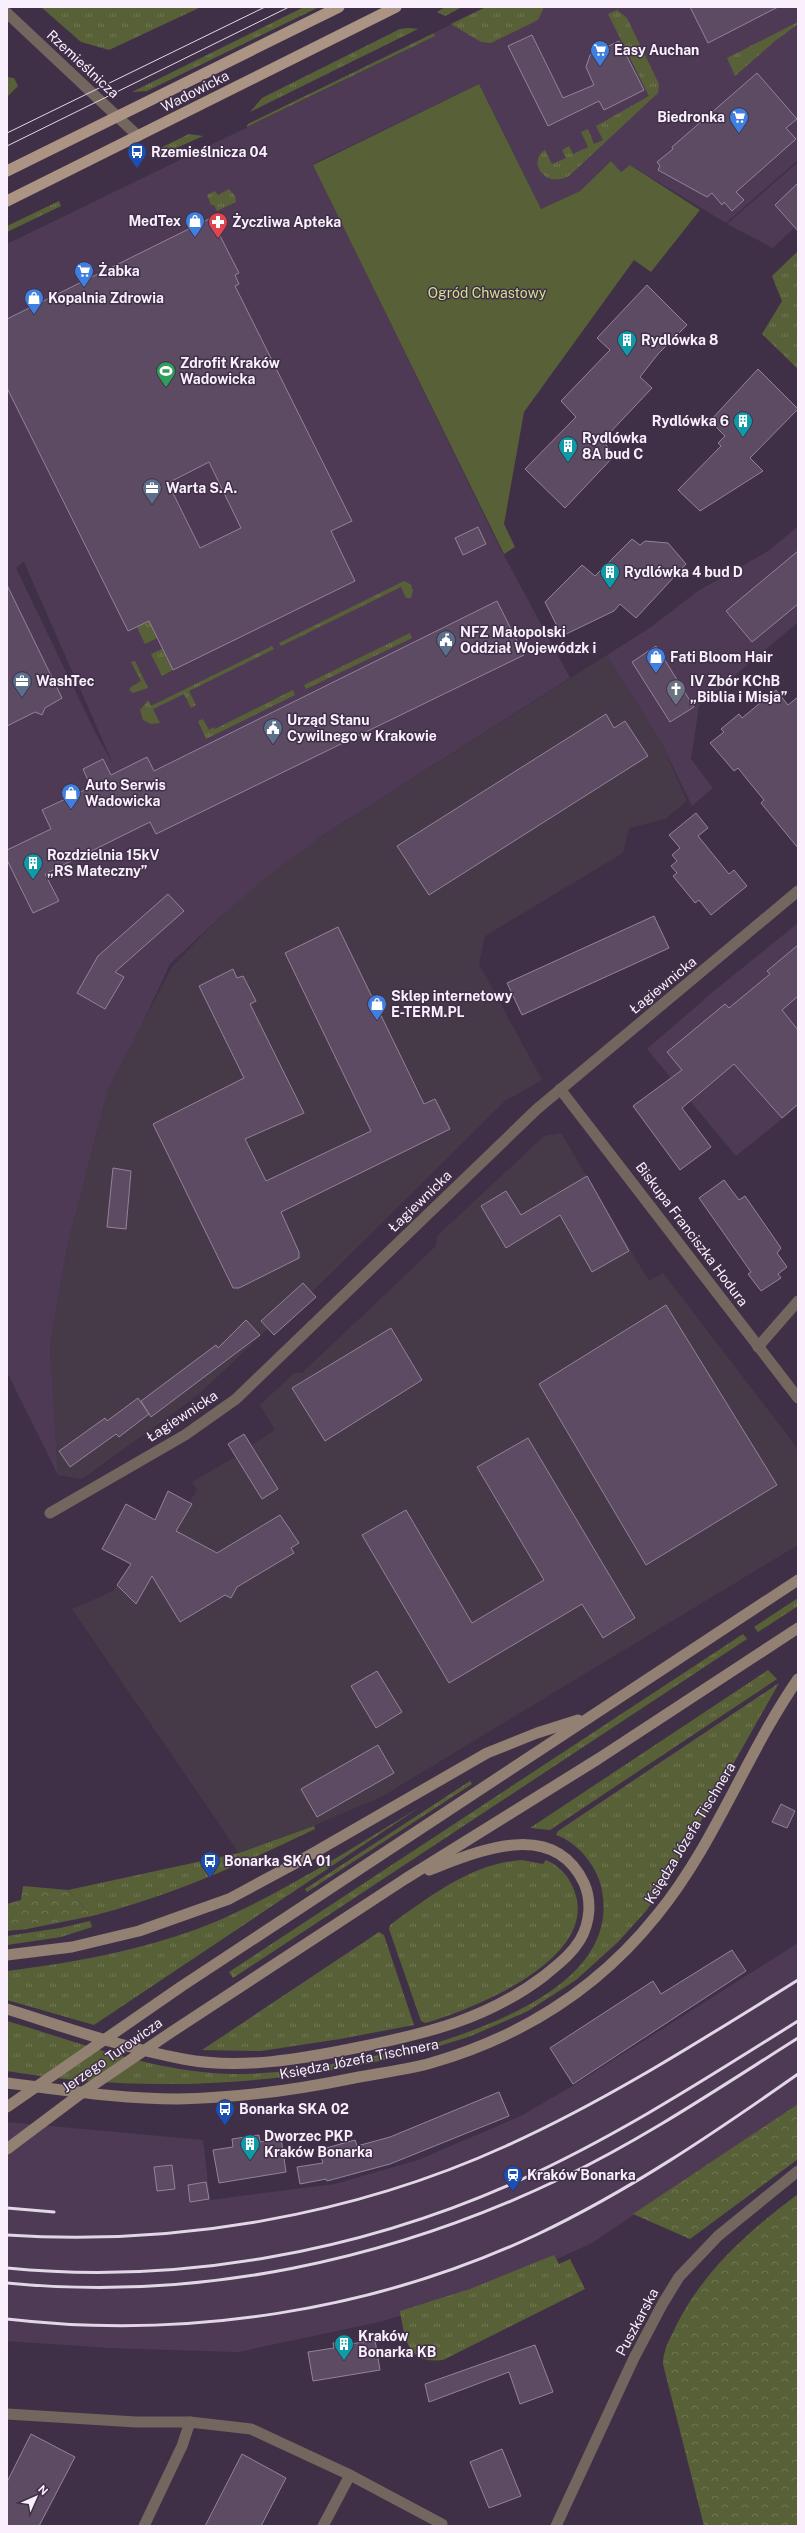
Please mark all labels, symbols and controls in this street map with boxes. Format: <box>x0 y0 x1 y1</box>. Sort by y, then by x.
street label: Rzemieślnicza <box>44 27 122 101</box>
supermarket icon: Easy Auchan <box>589 39 611 67</box>
place label: Easy Auchan <box>614 42 699 58</box>
street label: Wadowicka <box>158 67 232 115</box>
supermarket icon: Biedronka <box>728 106 750 134</box>
place label: Biedronka <box>657 109 725 125</box>
bus stop icon: Rzemieślnicza 04 <box>126 141 148 169</box>
place label: Rzemieślnicza 04 <box>151 144 268 160</box>
shop icon: MedTex <box>184 210 206 238</box>
pharmacy icon: Życzliwa Apteka <box>207 211 229 239</box>
place label: MedTex <box>128 213 181 229</box>
place label: Życzliwa Apteka <box>232 213 341 230</box>
supermarket icon: Żabka <box>73 260 95 288</box>
place label: Żabka <box>98 262 140 279</box>
park label: Ogród Chwastowy <box>428 285 547 301</box>
shop icon: Kopalnia Zdrowia <box>23 287 45 315</box>
place label: Kopalnia Zdrowia <box>48 290 164 306</box>
building icon: Rydlówka 8 <box>616 329 638 357</box>
place label: Rydlówka 8 <box>641 332 718 348</box>
place label: Zdrofit Kraków Wadowicka <box>180 355 280 387</box>
sports icon: Zdrofit Kraków Wadowicka <box>155 360 177 388</box>
building icon: Rydlówka 6 <box>732 410 754 438</box>
place label: Rydlówka 6 <box>652 413 729 429</box>
place label: Rydlówka 8A bud C <box>582 430 647 462</box>
building icon: Rydlówka 8A bud C <box>557 435 579 463</box>
office icon: Warta S.A. <box>141 477 163 505</box>
place label: Warta S.A. <box>166 480 237 496</box>
building icon: Rydlówka 4 bud D <box>599 561 621 589</box>
place label: Rydlówka 4 bud D <box>624 564 743 580</box>
place label: NFZ Małopolski Oddział Wojewódzk i <box>460 624 596 656</box>
public building icon: NFZ Małopolski Oddział Wojewódzk i <box>435 629 457 657</box>
shop icon: Fati Bloom Hair <box>645 646 667 674</box>
place label: Fati Bloom Hair <box>670 649 773 665</box>
office icon: WashTec <box>11 670 33 698</box>
place label: WashTec <box>36 673 95 689</box>
place label: IV Zbór KChB „Biblia i Misja” <box>690 673 787 705</box>
church icon: IV Zbór KChB „Biblia i Misja” <box>665 678 687 706</box>
place label: Urząd Stanu Cywilnego w Krakowie <box>287 712 437 744</box>
public building icon: Urząd Stanu Cywilnego w Krakowie <box>262 717 284 745</box>
place label: Auto Serwis Wadowicka <box>85 777 166 809</box>
shop icon: Auto Serwis Wadowicka <box>60 782 82 810</box>
place label: Rozdzielnia 15kV „RS Mateczny” <box>47 847 159 879</box>
building icon: Rozdzielnia 15kV „RS Mateczny” <box>22 852 44 880</box>
street label: Łagiewnicka <box>626 953 700 1017</box>
place label: Sklep internetowy E-TERM.PL <box>391 988 513 1020</box>
shop icon: Sklep internetowy E-TERM.PL <box>366 993 388 1021</box>
street label: Biskupa Franciszka Hodura <box>633 1159 751 1309</box>
street label: Łagiewnicka <box>385 1167 455 1235</box>
street label: Łagiewnicka <box>144 1387 220 1445</box>
street label: Księdza Józefa Tischnera <box>641 1760 739 1906</box>
bus stop icon: Bonarka SKA 01 <box>199 1850 221 1878</box>
place label: Bonarka SKA 01 <box>224 1853 331 1869</box>
street label: Jerzego Turowicza <box>59 2014 165 2096</box>
street label: Księdza Józefa Tischnera <box>278 2036 440 2082</box>
bus stop icon: Bonarka SKA 02 <box>214 2098 236 2126</box>
place label: Bonarka SKA 02 <box>239 2101 349 2117</box>
place label: Dworzec PKP Kraków Bonarka <box>264 2128 373 2160</box>
building icon: Dworzec PKP Kraków Bonarka <box>239 2133 261 2161</box>
station icon: Kraków Bonarka <box>502 2164 524 2192</box>
place label: Kraków Bonarka <box>527 2167 636 2183</box>
street label: Puszkarska <box>613 2286 661 2358</box>
place label: Kraków Bonarka KB <box>358 2328 436 2360</box>
building icon: Kraków Bonarka KB <box>333 2333 355 2361</box>
north arrow <box>16 2477 56 2517</box>
text: N <box>36 2483 50 2497</box>

